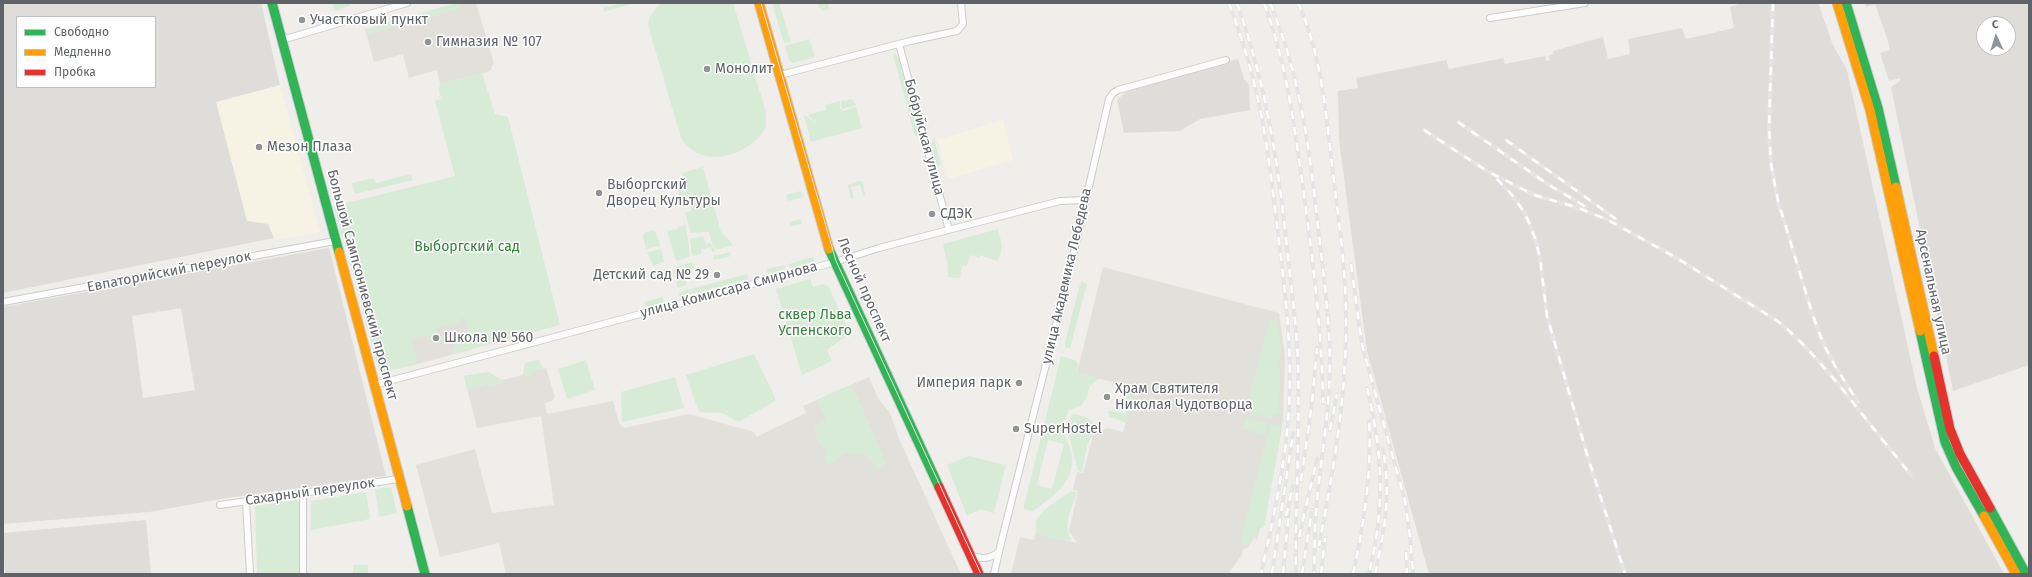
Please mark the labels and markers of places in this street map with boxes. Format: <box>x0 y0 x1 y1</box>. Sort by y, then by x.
place label: Участковый пункт <box>310 12 428 28</box>
marker: Участковый пункт <box>297 15 307 25</box>
place label: Гимназия № 107 <box>436 34 542 50</box>
marker: Гимназия № 107 <box>423 37 433 47</box>
place label: Монолит <box>715 61 773 77</box>
marker: Монолит <box>702 64 712 74</box>
place label: Мезон Плаза <box>267 139 352 155</box>
marker: Мезон Плаза <box>254 142 264 152</box>
place label: Выборгский Дворец Культуры <box>607 177 721 210</box>
marker: Выборгский Дворец Культуры <box>594 188 604 198</box>
place label: СДЭК <box>940 206 972 222</box>
marker: СДЭК <box>927 209 937 219</box>
place label: Детский сад № 29 <box>593 267 709 283</box>
marker: Детский сад № 29 <box>712 270 722 280</box>
place label: Школа № 560 <box>444 330 533 346</box>
marker: Школа № 560 <box>431 333 441 343</box>
place label: Империя парк <box>917 375 1011 391</box>
marker: Империя парк <box>1014 378 1024 388</box>
place label: Храм Святителя Николая Чудотворца <box>1115 381 1253 414</box>
marker: Храм Святителя Николая Чудотворца <box>1102 392 1112 402</box>
place label: SuperHostel <box>1024 421 1102 437</box>
marker: SuperHostel <box>1011 424 1021 434</box>

